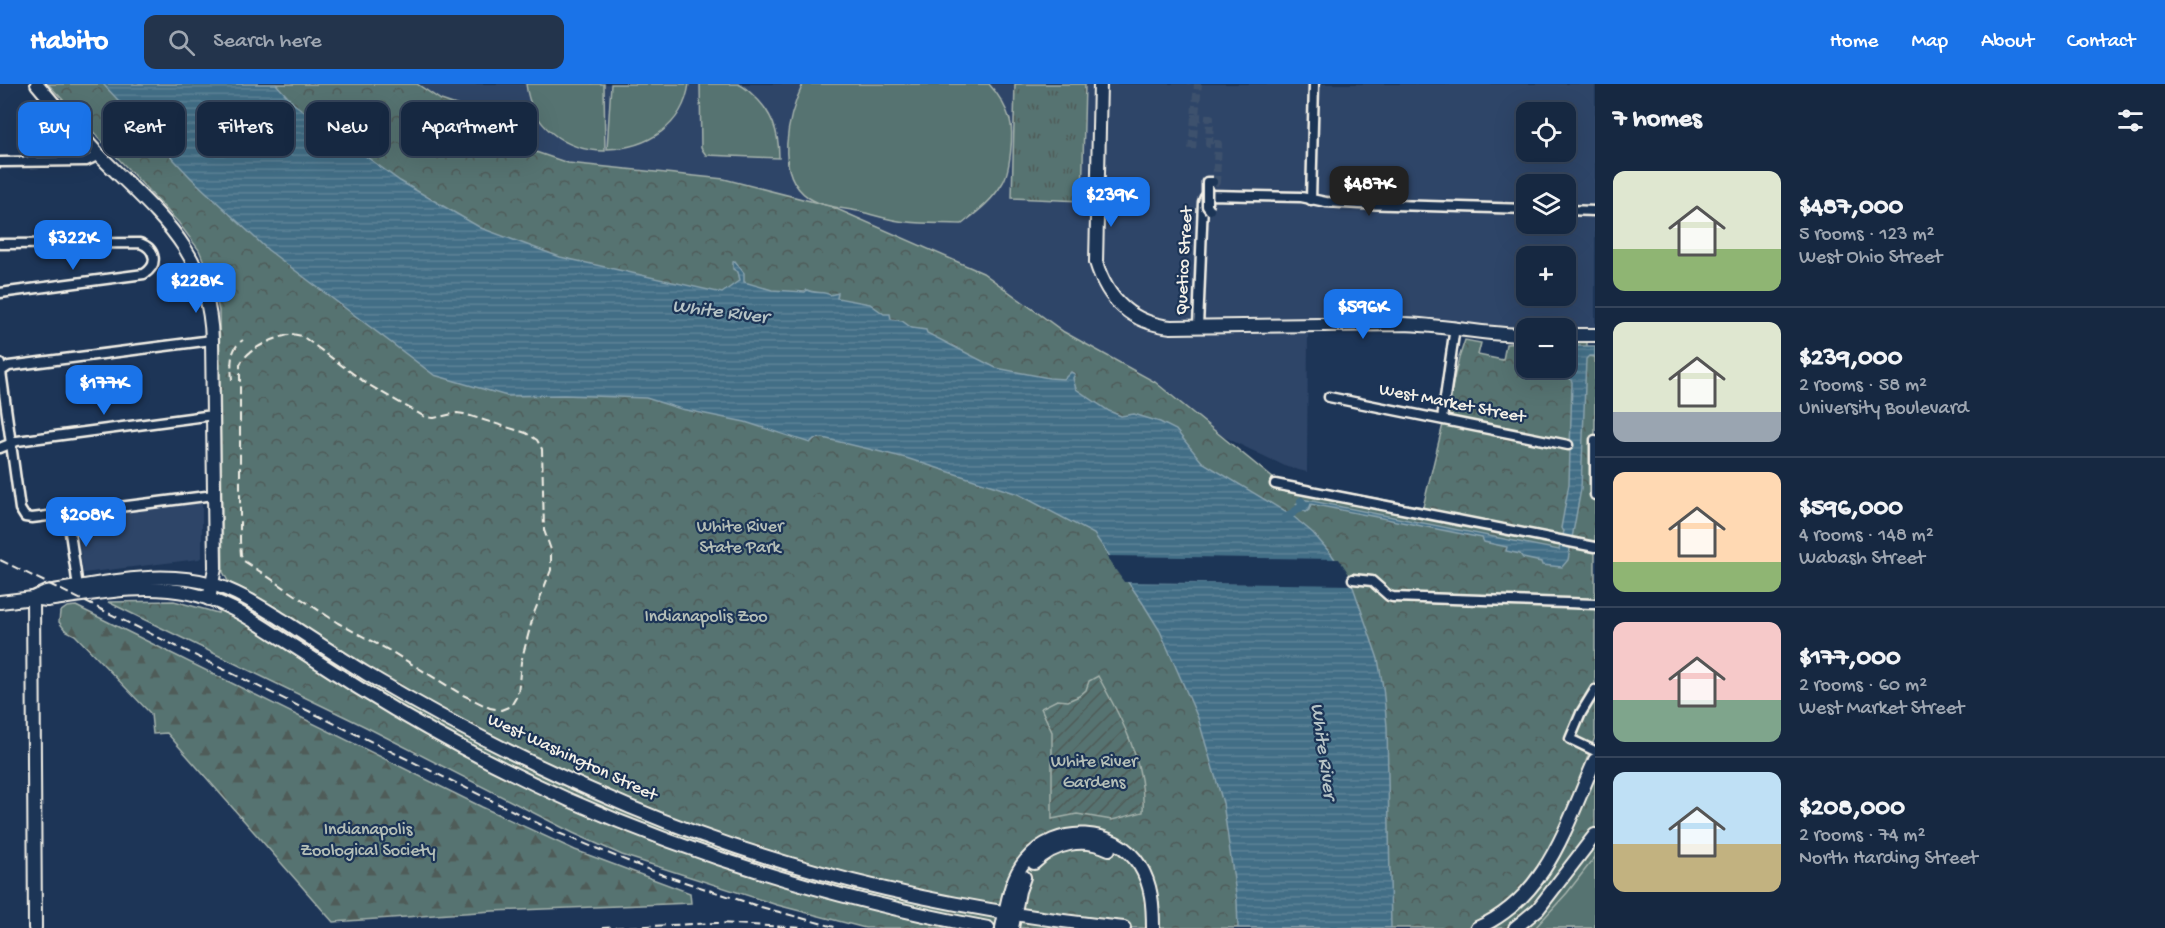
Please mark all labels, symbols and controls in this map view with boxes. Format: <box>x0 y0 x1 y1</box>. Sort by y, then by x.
search box <box>144 15 564 69</box>
text: Habito <box>30 26 108 59</box>
icon: search <box>165 26 198 59</box>
text: Search here <box>213 29 322 55</box>
text: Home <box>1830 30 1878 55</box>
text: Map <box>1911 30 1948 55</box>
text: About <box>1981 30 2034 55</box>
text: Contact <box>2067 30 2135 55</box>
chip: Buy <box>18 102 91 156</box>
chip: Rent <box>103 102 185 156</box>
chip: Filters <box>197 102 294 156</box>
chip: New <box>306 102 389 156</box>
chip: Apartment <box>401 102 537 156</box>
map controls <box>1516 102 1576 378</box>
button: locate <box>1516 102 1576 162</box>
icon: filters <box>2114 104 2147 137</box>
text: 7 homes <box>1613 105 1702 136</box>
pin: $487K <box>1327 166 1411 217</box>
text: $487K <box>1344 174 1394 197</box>
button: layers <box>1516 174 1576 234</box>
pin: $239K <box>1069 177 1153 228</box>
text: $239K <box>1086 185 1136 208</box>
text: $487,000 <box>1799 193 1903 224</box>
icon: home <box>1661 195 1733 267</box>
street label: Quetico Street <box>1172 204 1198 316</box>
pin: $322K <box>31 220 115 271</box>
text: 5 rooms · 123 m² <box>1799 224 1935 247</box>
text: $322K <box>48 228 98 251</box>
button: + <box>1516 246 1576 306</box>
text: West Ohio Street <box>1799 247 1942 270</box>
pin: $228K <box>154 263 238 314</box>
text: $228K <box>171 271 221 294</box>
pin: $596K <box>1321 289 1405 340</box>
water label: White River <box>671 296 773 331</box>
text: $596K <box>1338 297 1388 320</box>
button: − <box>1516 318 1576 378</box>
text: $239,000 <box>1799 344 1902 375</box>
icon: home <box>1661 346 1733 418</box>
pin: $177K <box>62 365 146 416</box>
text: $177K <box>80 373 128 396</box>
text: 2 rooms · 58 m² <box>1799 375 1927 398</box>
street label: West Market Street <box>1377 380 1529 429</box>
text: University Boulevard <box>1799 398 1968 421</box>
text: $596,000 <box>1799 494 1903 525</box>
icon: home <box>1661 496 1733 568</box>
pin: $208K <box>44 497 128 548</box>
text: $208K <box>60 505 112 528</box>
park label: White River State Park <box>697 517 785 559</box>
text: 4 rooms · 148 m² <box>1799 525 1934 548</box>
text: Wabash Street <box>1799 548 1925 571</box>
park label: Indianapolis Zoo <box>644 607 768 628</box>
text: $177,000 <box>1799 644 1901 675</box>
icon: home <box>1661 646 1733 718</box>
text: 2 rooms · 60 m² <box>1799 675 1927 698</box>
text: West Market Street <box>1799 698 1964 721</box>
water label: White River <box>1304 702 1341 804</box>
street label: West Washington Street <box>484 709 662 807</box>
park label: White River Gardens <box>1051 752 1139 794</box>
text: $208,000 <box>1799 794 1905 825</box>
icon: home <box>1661 796 1733 868</box>
park label: Indianapolis Zoological Society <box>300 820 436 862</box>
text: 2 rooms · 74 m² <box>1799 825 1925 848</box>
text: North Harding Street <box>1799 848 1978 871</box>

